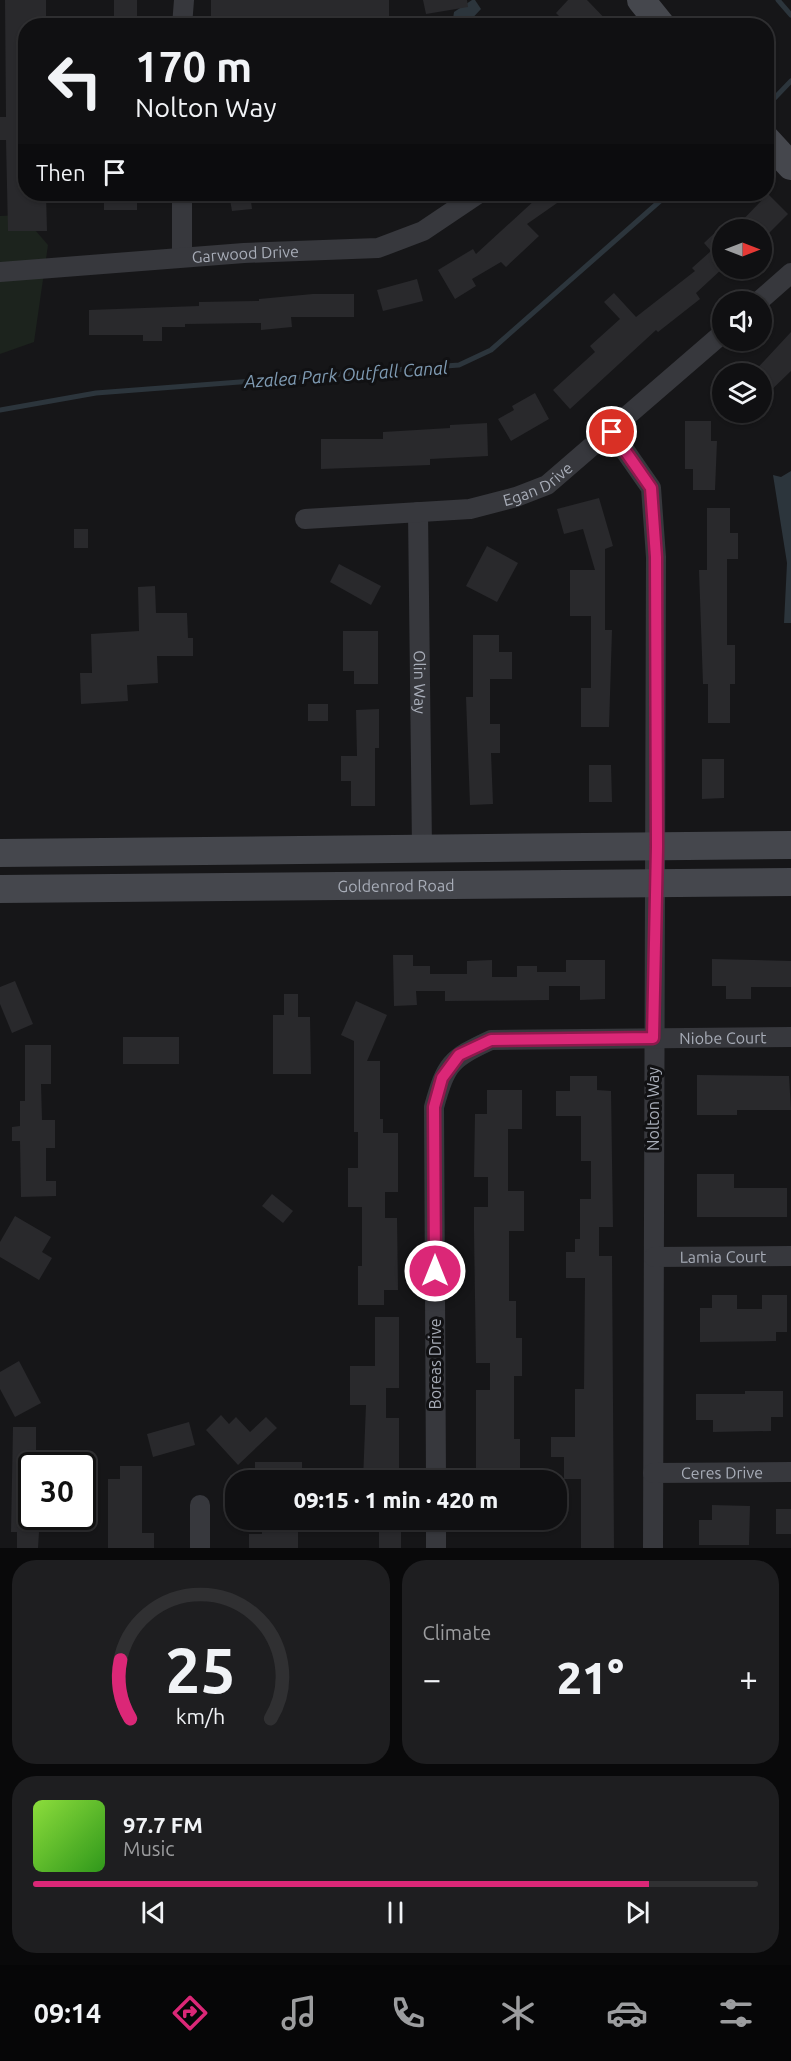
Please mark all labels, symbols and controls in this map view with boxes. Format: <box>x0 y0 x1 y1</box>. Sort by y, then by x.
icon: left <box>36 42 114 120</box>
text: 170 m <box>135 43 252 90</box>
text: Nolton Way <box>135 92 276 122</box>
icon: arrive <box>98 156 131 189</box>
text: Then <box>36 160 86 185</box>
north arrow <box>712 219 772 279</box>
map controls <box>712 219 772 423</box>
street label: Garwood Drive <box>191 242 299 266</box>
button: sound <box>712 291 772 351</box>
water label: Azalea Park Outfall Canal <box>242 357 449 392</box>
button: layers <box>712 363 772 423</box>
pin <box>586 406 637 457</box>
icon: arrive <box>595 415 628 448</box>
street label: Egan Drive <box>501 458 576 509</box>
street label: Olin Way <box>411 650 429 714</box>
street label: Goldenrod Road <box>337 876 455 895</box>
street label: Niobe Court <box>679 1028 767 1047</box>
street label: Nolton Way <box>644 1067 662 1151</box>
position arrow <box>403 1239 467 1303</box>
street label: Lamia Court <box>680 1247 767 1266</box>
street label: Boreas Drive <box>426 1318 444 1410</box>
speed limit sign: 30 <box>18 1452 96 1530</box>
street label: Ceres Drive <box>681 1463 763 1482</box>
text: 09:15 · 1 min · 420 m <box>294 1487 498 1512</box>
text: Climate <box>423 1621 491 1644</box>
text: 25 <box>166 1635 236 1705</box>
text: 21° <box>557 1652 624 1703</box>
text: − <box>423 1660 441 1697</box>
text: + <box>739 1660 758 1697</box>
text: km/h <box>176 1704 225 1728</box>
text: 97.7 FM <box>123 1812 203 1837</box>
text: Music <box>123 1837 175 1860</box>
icon: previous <box>137 1896 170 1929</box>
icon: pause <box>379 1896 412 1929</box>
icon: next <box>621 1896 654 1929</box>
icon: directions <box>169 1992 211 2034</box>
icon: music <box>278 1992 320 2034</box>
icon: phone <box>387 1992 429 2034</box>
icon: climate <box>497 1992 539 2034</box>
icon: car <box>606 1992 648 2034</box>
icon: filters <box>715 1992 757 2034</box>
text: 09:14 <box>34 1998 101 2028</box>

